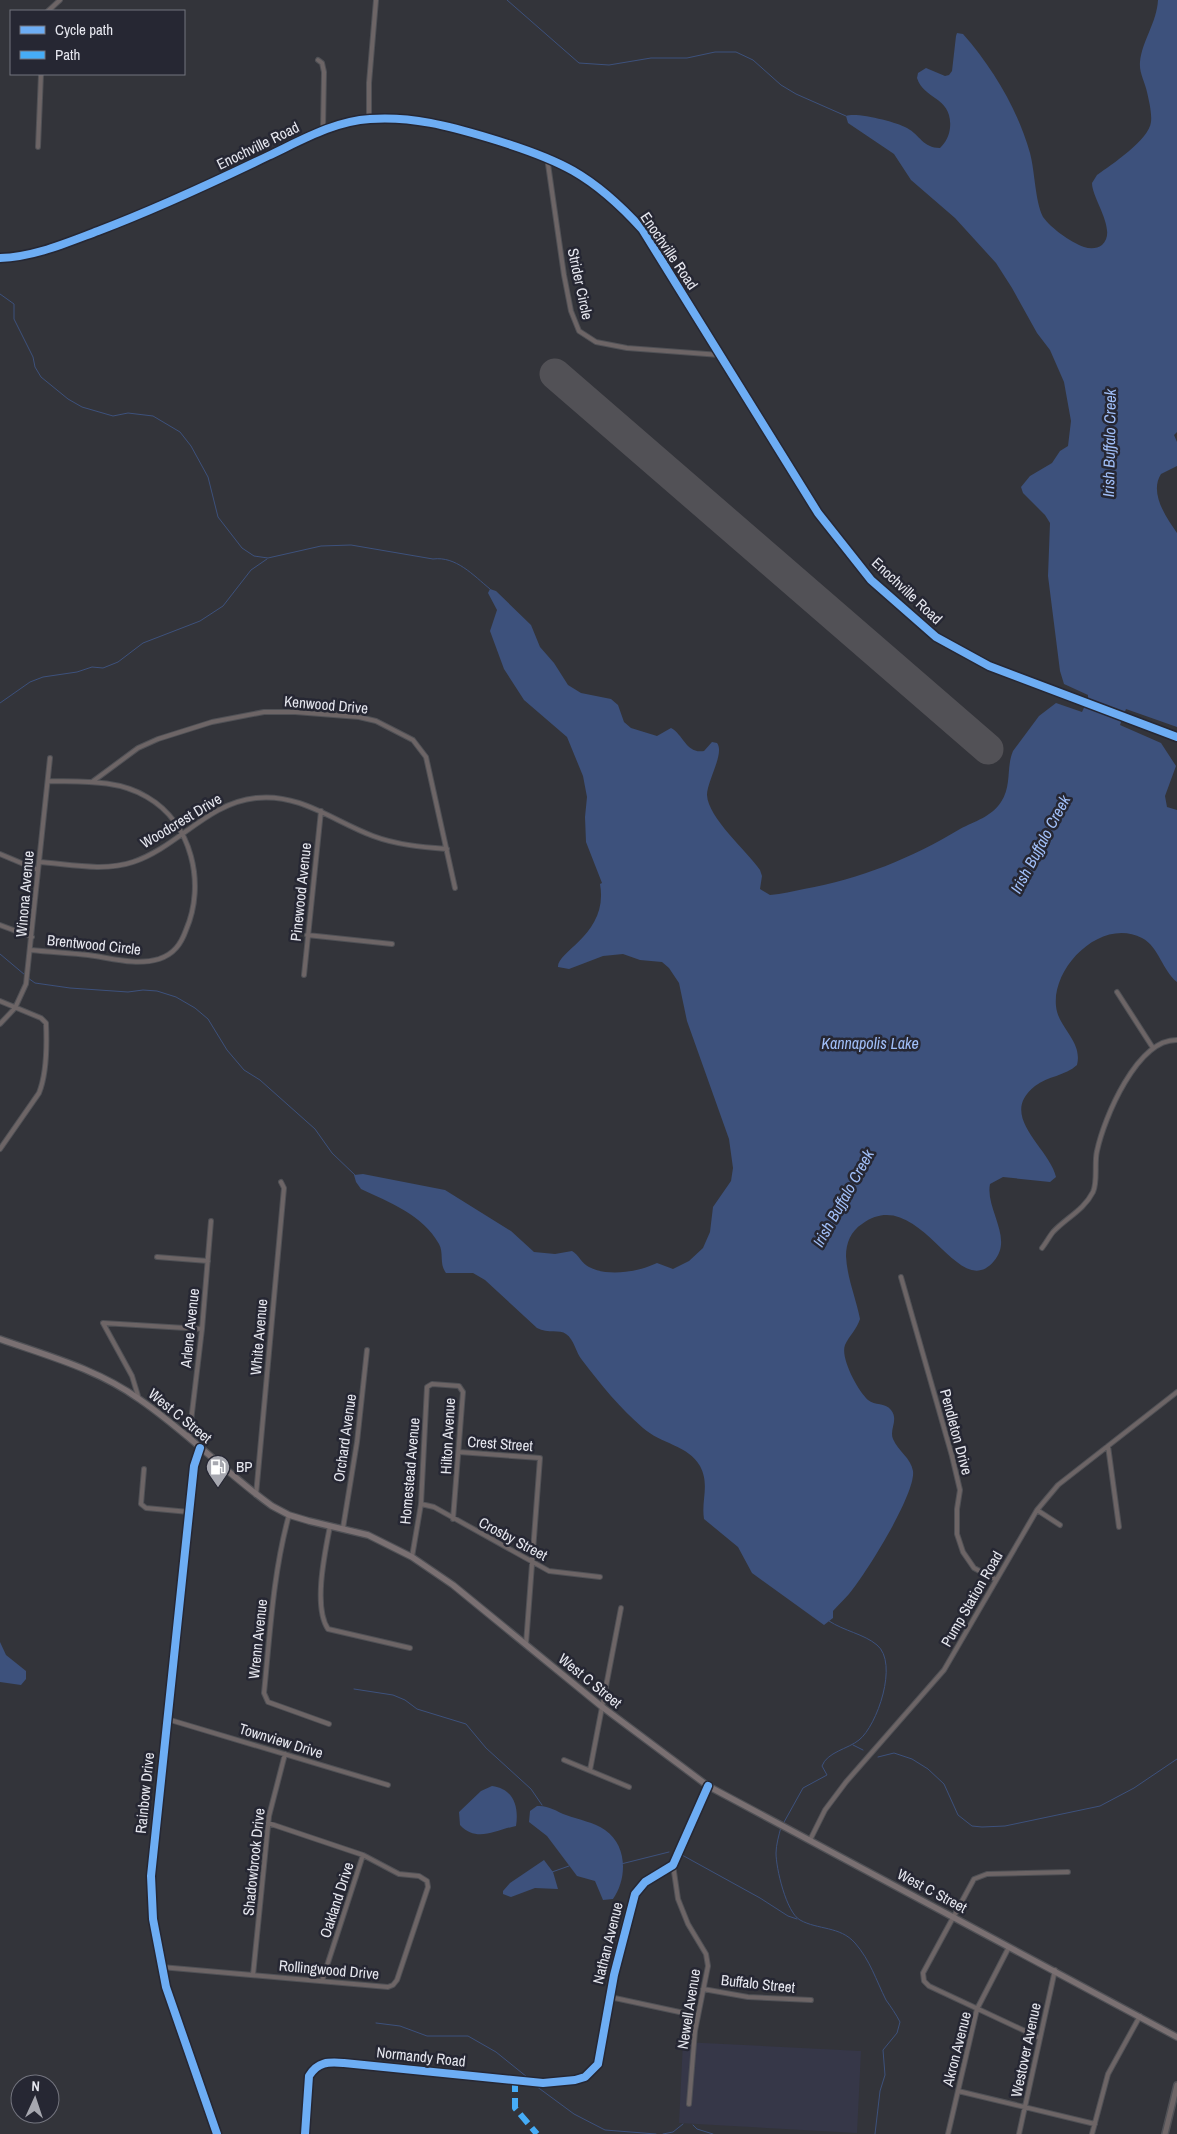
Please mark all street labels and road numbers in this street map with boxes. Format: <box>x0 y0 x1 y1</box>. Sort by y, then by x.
street label: Enochville Road <box>213 116 303 175</box>
street label: Enochville Road <box>636 208 703 294</box>
street label: Strider Circle <box>563 246 598 322</box>
street label: Enochville Road <box>867 552 947 629</box>
street label: Kenwood Drive <box>283 690 369 719</box>
street label: Woodcrest Drive <box>136 788 225 853</box>
street label: Pinewood Avenue <box>285 841 316 942</box>
street label: Winona Avenue <box>10 850 39 938</box>
street label: Brentwood Circle <box>46 929 142 960</box>
street label: Arlene Avenue <box>175 1287 204 1370</box>
street label: White Avenue <box>245 1298 272 1376</box>
street label: West C Street <box>144 1383 217 1448</box>
street label: Pendleton Drive <box>935 1387 978 1477</box>
street label: Orchard Avenue <box>328 1392 361 1483</box>
street label: Hilton Avenue <box>435 1397 460 1475</box>
street label: Homestead Avenue <box>394 1417 425 1525</box>
street label: Crest Street <box>467 1431 534 1456</box>
street label: Crosby Street <box>475 1512 552 1566</box>
street label: Pump Station Road <box>936 1547 1008 1650</box>
street label: Wrenn Avenue <box>243 1598 272 1680</box>
street label: West C Street <box>554 1648 627 1713</box>
street label: Townview Drive <box>237 1718 326 1763</box>
street label: Rainbow Drive <box>130 1751 159 1835</box>
street label: Shadowbrook Drive <box>237 1807 270 1917</box>
street label: Oakland Drive <box>314 1859 359 1940</box>
street label: West C Street <box>894 1863 971 1918</box>
street label: Nathan Avenue <box>587 1899 628 1986</box>
street label: Rollingwood Drive <box>278 1955 380 1984</box>
street label: Newell Avenue <box>672 1967 705 2051</box>
street label: Buffalo Street <box>720 1969 797 1998</box>
street label: Westover Avenue <box>1005 2001 1046 2099</box>
street label: Akron Avenue <box>937 2009 976 2089</box>
street label: Normandy Road <box>375 2041 467 2072</box>

